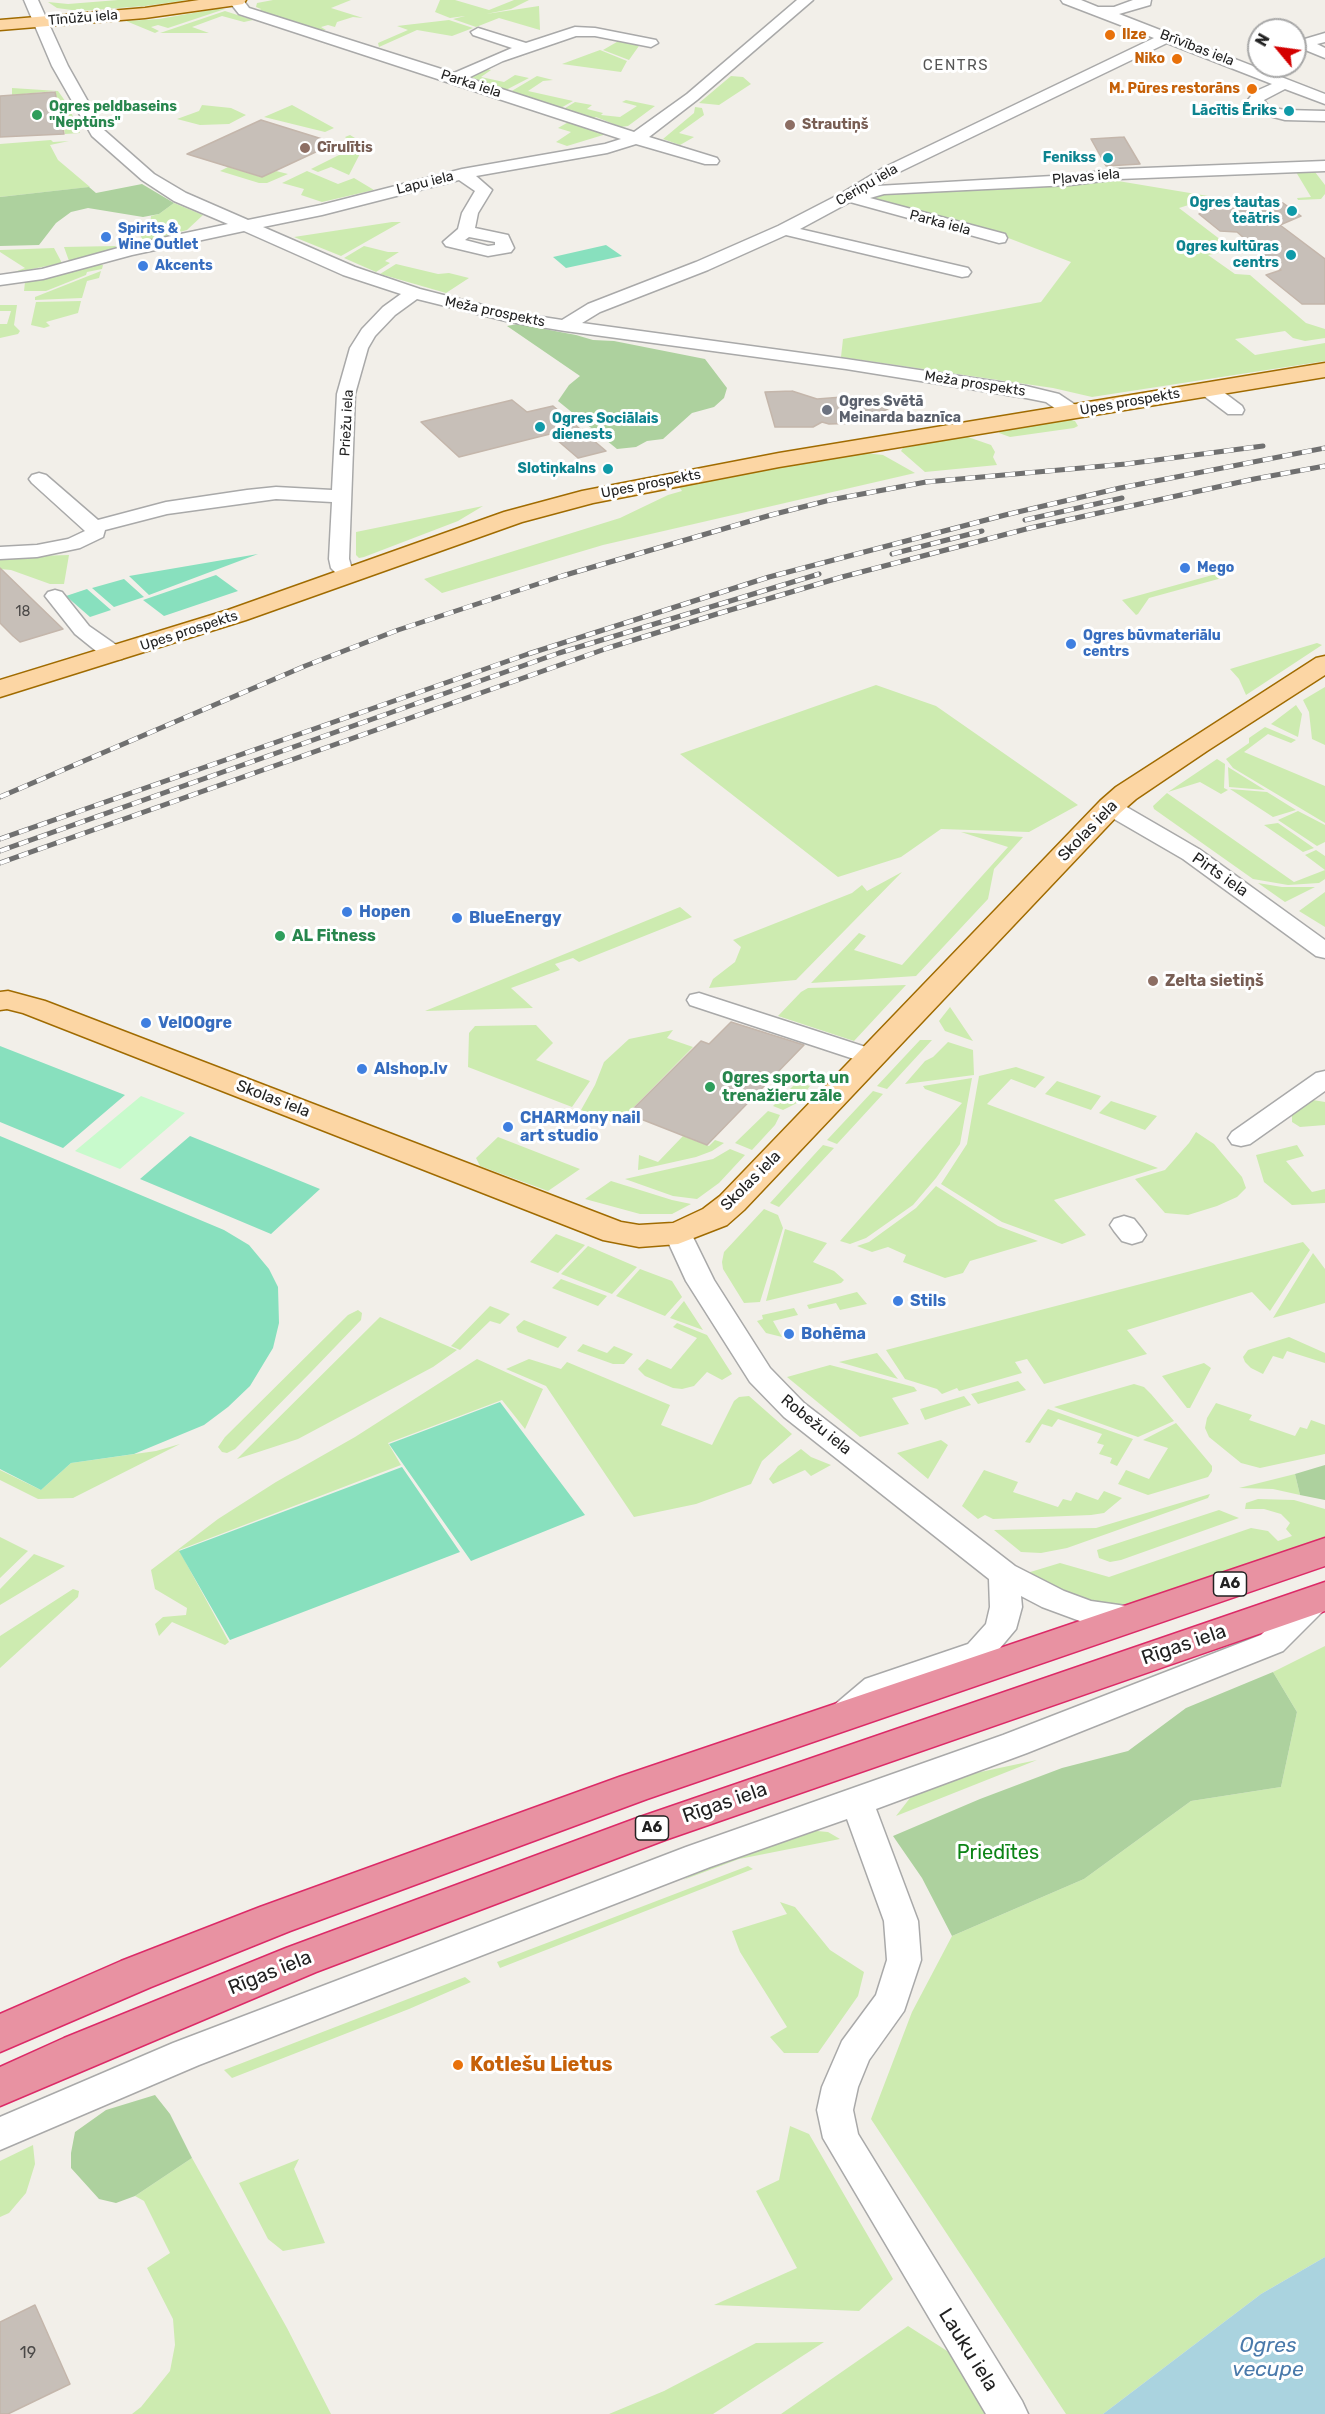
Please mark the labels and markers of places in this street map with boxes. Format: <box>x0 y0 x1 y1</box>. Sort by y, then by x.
place label: Ilze <box>1122 27 1147 43</box>
marker: Ilze <box>1103 28 1117 42</box>
place label: Niko <box>1135 51 1165 67</box>
marker: Niko <box>1170 52 1184 66</box>
place label: M. Pūres restorāns <box>1109 81 1240 97</box>
marker: M. Pūres restorāns <box>1245 82 1259 96</box>
place label: Ogres peldbaseins "Neptūns" <box>49 99 177 132</box>
place label: Lācītis Ēriks <box>1192 103 1277 119</box>
marker: Lācītis Ēriks <box>1282 104 1296 118</box>
marker: Ogres peldbaseins "Neptūns" <box>30 108 44 122</box>
place label: Strautiņš <box>802 117 869 133</box>
marker: Strautiņš <box>783 118 797 132</box>
place label: Cīrulītis <box>317 140 373 156</box>
marker: Cīrulītis <box>298 141 312 155</box>
place label: Fenikss <box>1043 150 1096 166</box>
marker: Fenikss <box>1101 151 1115 165</box>
place label: Ogres tautas teātris <box>1190 195 1280 228</box>
marker: Ogres tautas teātris <box>1285 204 1299 218</box>
place label: Spirits & Wine Outlet <box>118 221 198 254</box>
marker: Spirits & Wine Outlet <box>99 230 113 244</box>
place label: Ogres kultūras centrs <box>1176 239 1279 272</box>
marker: Ogres kultūras centrs <box>1284 248 1298 262</box>
place label: Akcents <box>155 258 213 274</box>
marker: Akcents <box>136 259 150 273</box>
place label: Ogres Svētā Meinarda baznīca <box>839 394 961 426</box>
marker: Ogres Svētā Meinarda baznīca <box>820 403 834 417</box>
place label: Ogres Sociālais dienests <box>552 411 659 443</box>
marker: Ogres Sociālais dienests <box>533 420 547 434</box>
place label: Slotiņkalns <box>518 461 596 477</box>
marker: Slotiņkalns <box>601 462 615 476</box>
place label: Mego <box>1197 560 1234 576</box>
marker: Mego <box>1178 561 1192 575</box>
place label: Ogres būvmateriālu centrs <box>1083 628 1221 660</box>
marker: Ogres būvmateriālu centrs <box>1064 637 1078 651</box>
place label: Hopen <box>359 902 411 922</box>
marker: Hopen <box>340 905 354 919</box>
place label: BlueEnergy <box>469 908 561 928</box>
marker: BlueEnergy <box>450 911 464 925</box>
place label: AL Fitness <box>292 926 376 946</box>
marker: AL Fitness <box>273 929 287 943</box>
place label: Zelta sietiņš <box>1165 971 1264 991</box>
marker: Zelta sietiņš <box>1146 974 1160 988</box>
place label: VelOOgre <box>158 1013 232 1033</box>
marker: VelOOgre <box>139 1016 153 1030</box>
place label: Alshop.lv <box>374 1059 448 1079</box>
marker: Alshop.lv <box>355 1062 369 1076</box>
place label: Ogres sporta un trenažieru zāle <box>722 1068 849 1106</box>
marker: Ogres sporta un trenažieru zāle <box>703 1080 717 1094</box>
place label: CHARMony nail art studio <box>520 1108 641 1146</box>
marker: CHARMony nail art studio <box>501 1120 515 1134</box>
place label: Stils <box>910 1291 946 1311</box>
marker: Stils <box>891 1294 905 1308</box>
place label: Bohēma <box>801 1324 866 1344</box>
marker: Bohēma <box>782 1327 796 1341</box>
place label: Kotlešu Lietus <box>470 2053 613 2077</box>
marker: Kotlešu Lietus <box>451 2058 465 2072</box>

